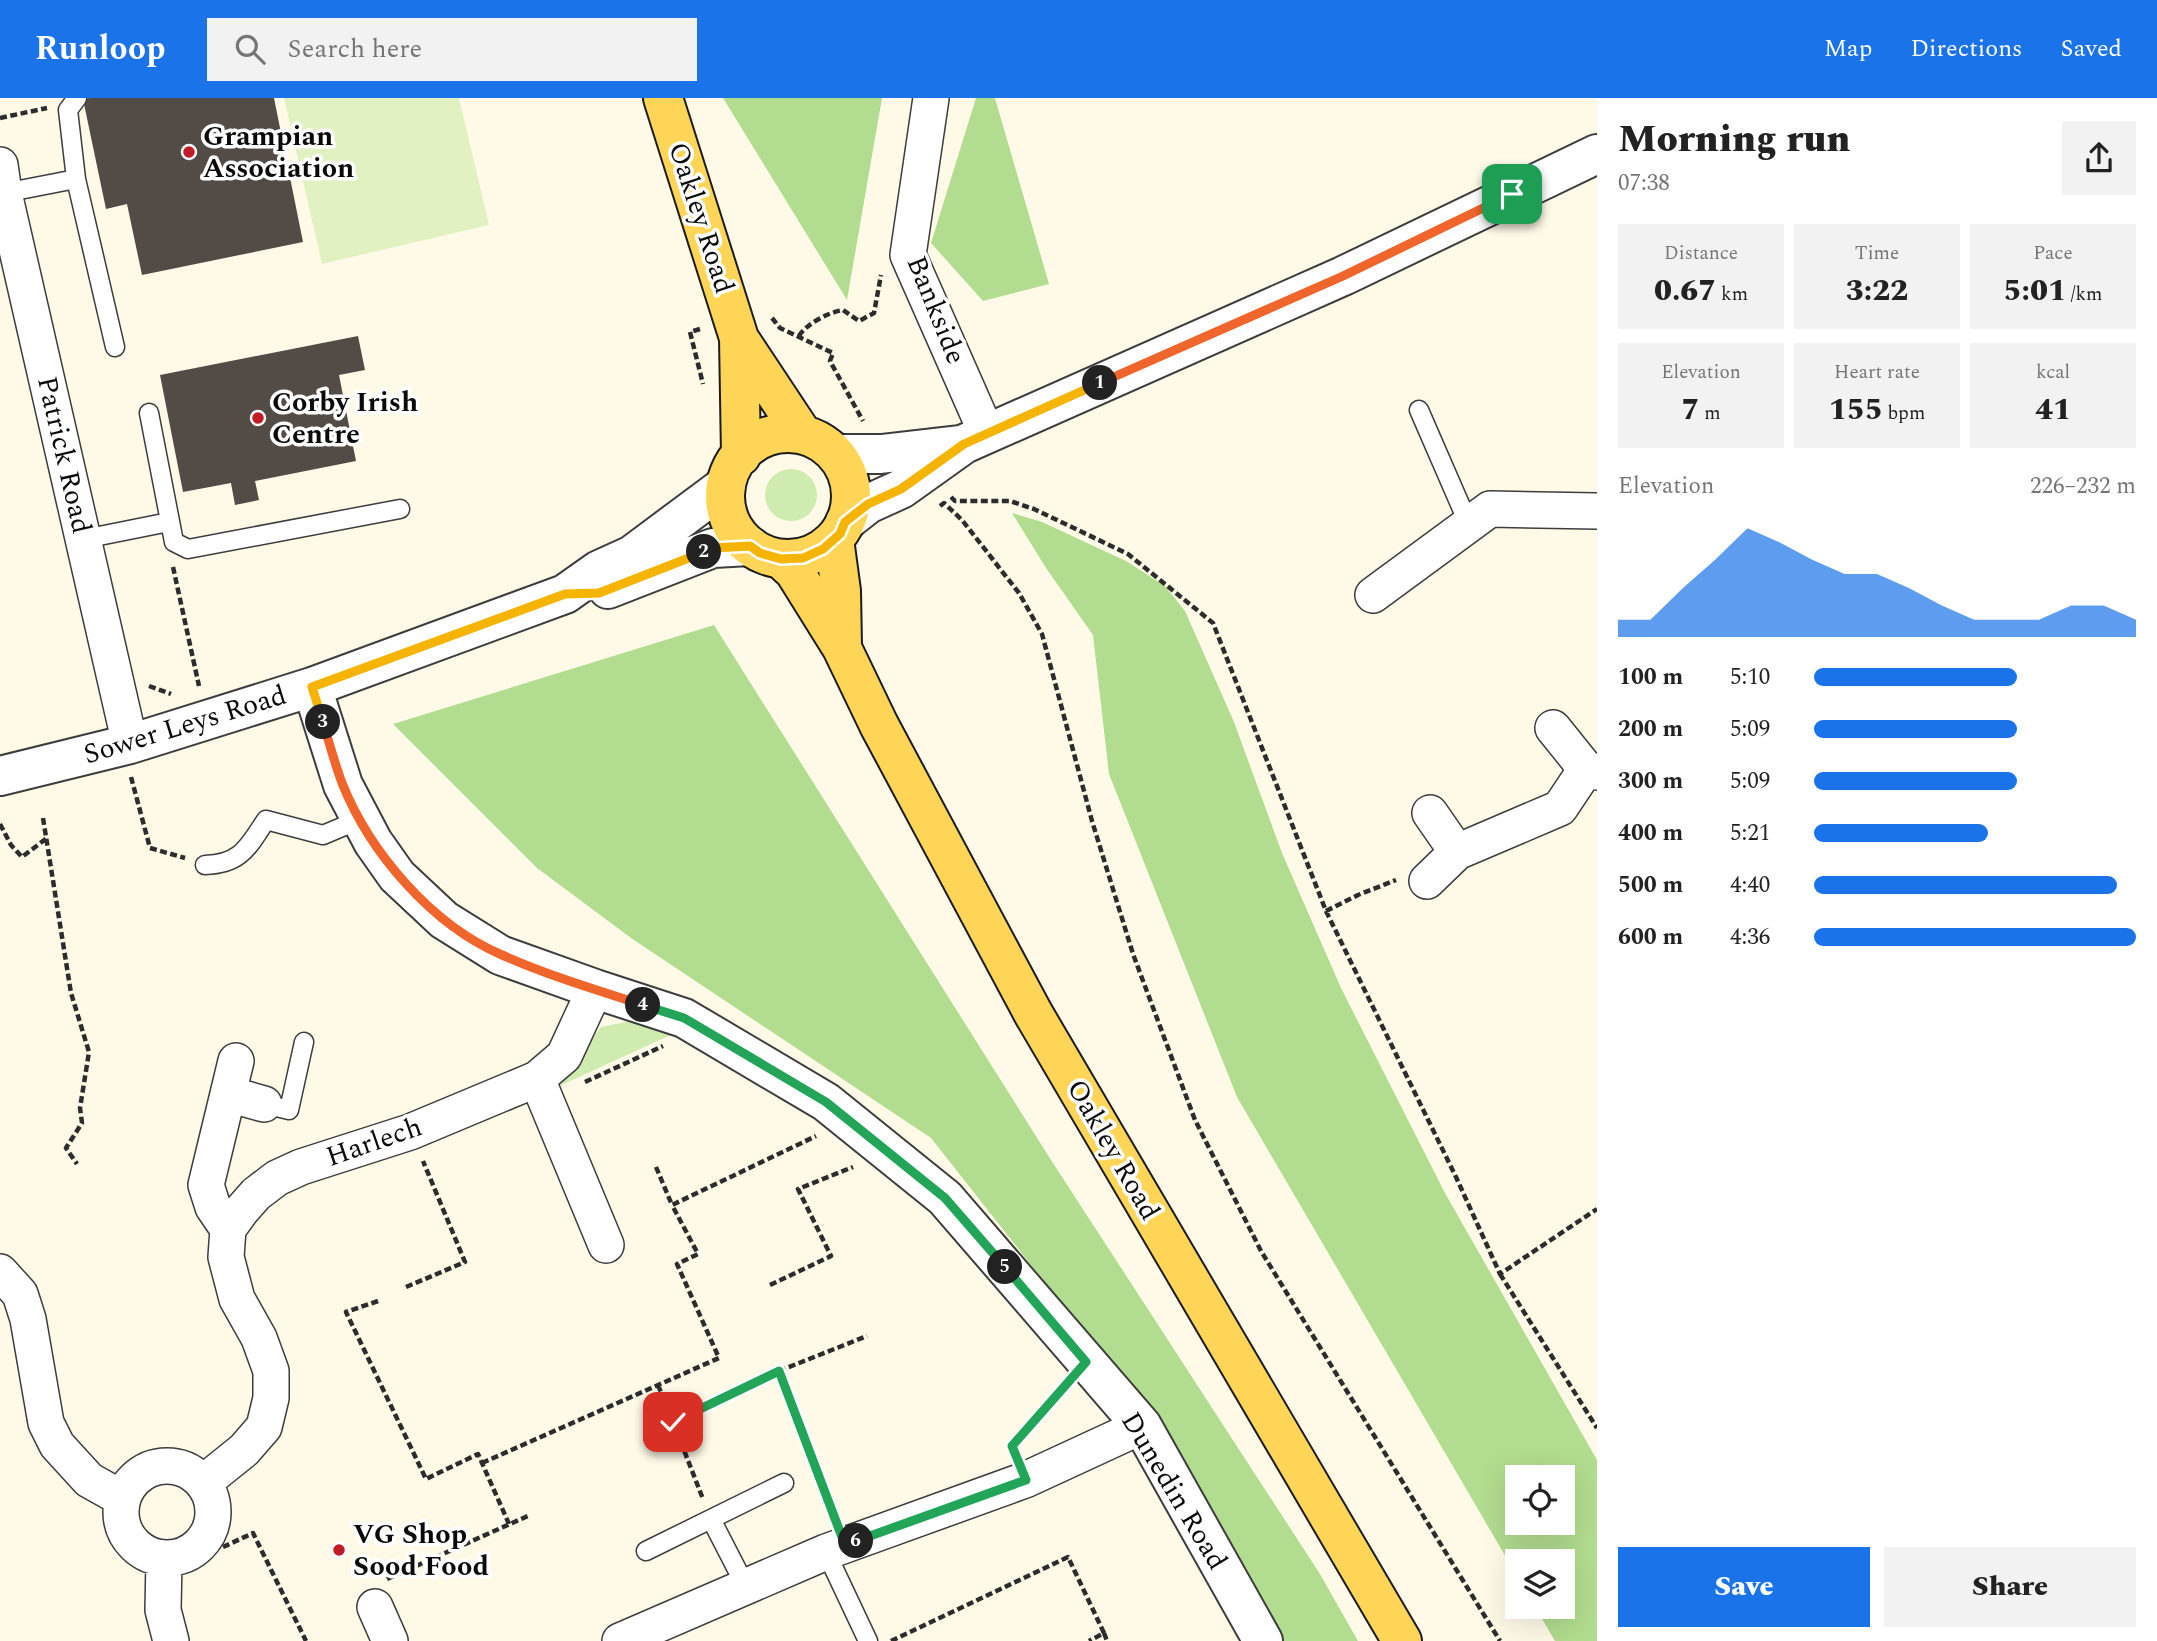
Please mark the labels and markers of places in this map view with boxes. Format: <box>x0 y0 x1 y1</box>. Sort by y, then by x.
place label: Grampian Association <box>203 115 354 190</box>
marker: Grampian Association <box>181 144 197 160</box>
pin <box>1482 164 1542 224</box>
pin: 1 <box>1082 366 1118 400</box>
place label: Corby Irish Centre <box>272 381 418 456</box>
marker: Corby Irish Centre <box>250 410 266 426</box>
pin: 2 <box>686 534 722 570</box>
pin: 3 <box>306 704 340 740</box>
pin: 4 <box>626 988 660 1023</box>
pin: 5 <box>988 1250 1023 1284</box>
pin <box>643 1392 703 1452</box>
place label: VG Shop Sood Food <box>353 1513 489 1588</box>
pin: 6 <box>838 1524 874 1558</box>
marker: VG Shop Sood Food <box>331 1542 347 1558</box>

